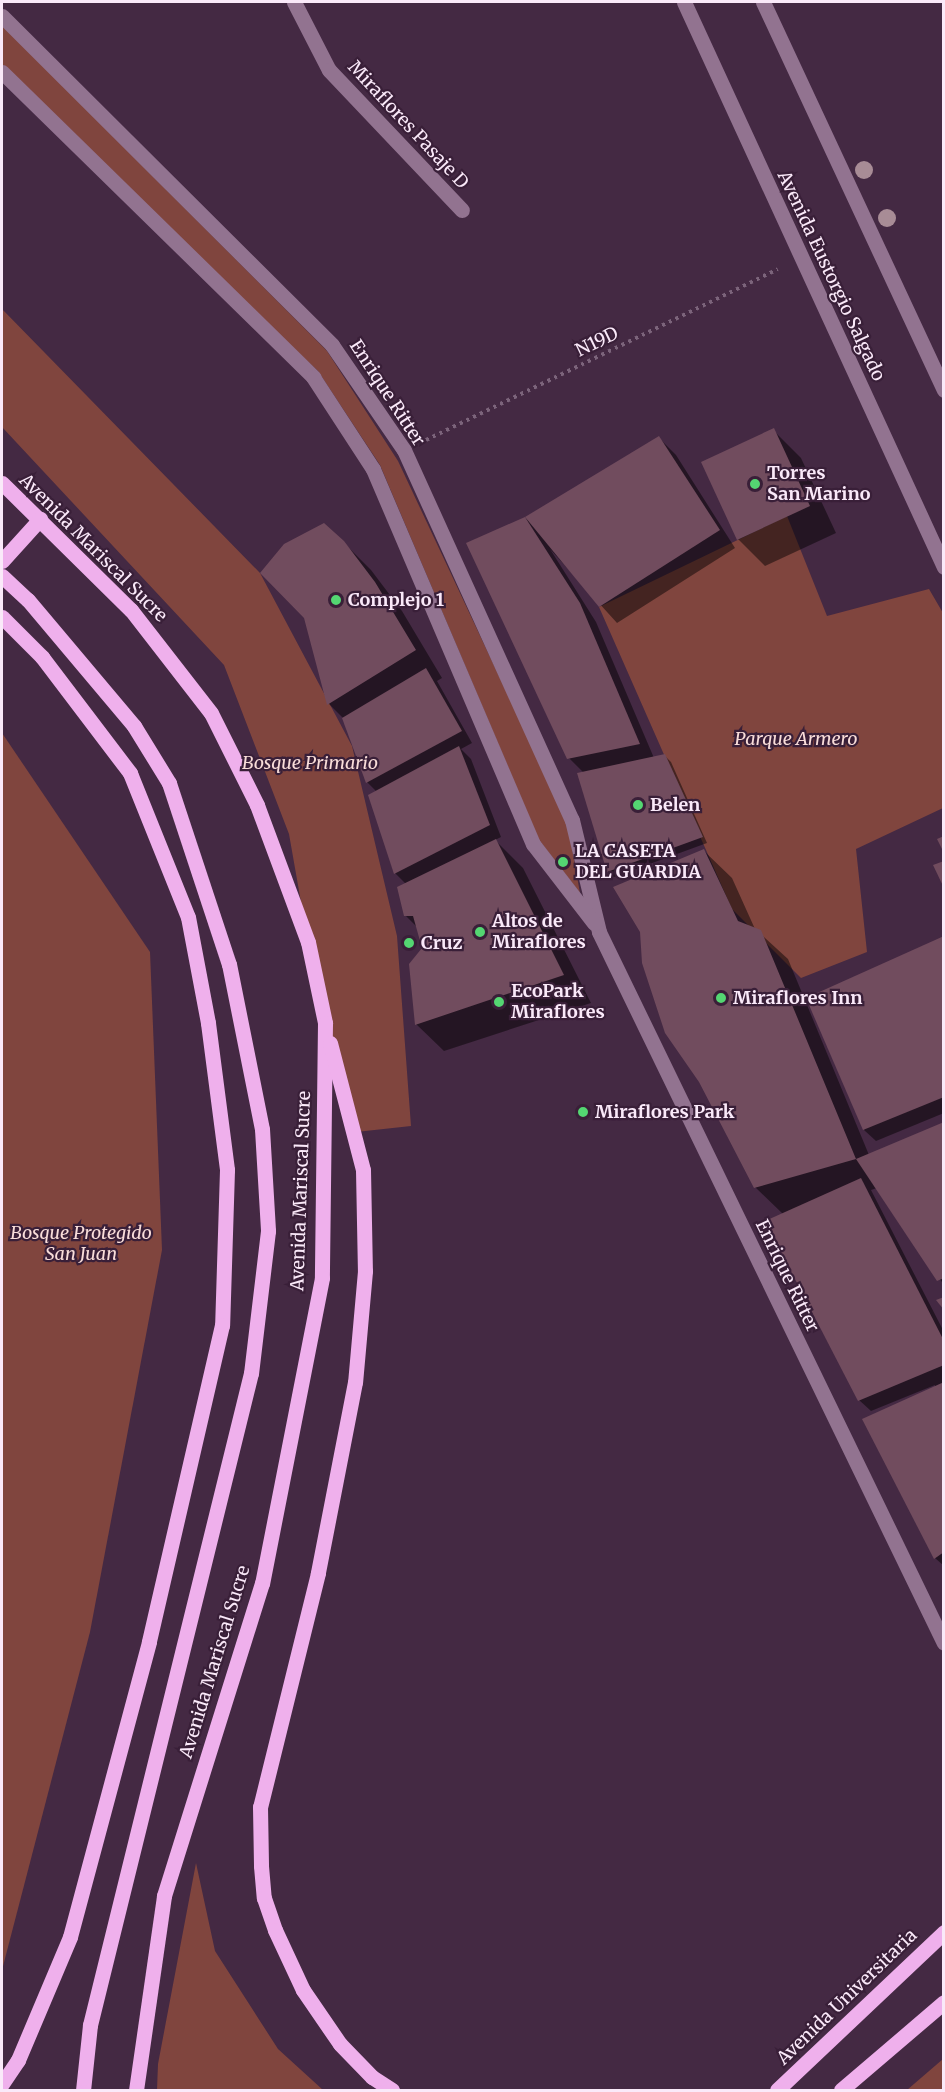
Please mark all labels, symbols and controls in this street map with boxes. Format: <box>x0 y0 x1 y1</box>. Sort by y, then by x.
street label: Miraflores Pasaje D <box>343 57 473 193</box>
street label: Avenida Eustorgio Salgado <box>773 167 889 385</box>
street label: N19D <box>572 322 622 362</box>
street label: Enrique Ritter <box>345 336 429 450</box>
place label: Torres San Marino <box>767 463 870 506</box>
street label: Avenida Mariscal Sucre <box>15 470 171 626</box>
marker: Torres San Marino <box>748 477 762 491</box>
place label: Complejo 1 <box>348 589 444 611</box>
marker: Complejo 1 <box>329 593 343 607</box>
park label: Parque Armero <box>735 728 857 750</box>
park label: Bosque Primario <box>242 752 378 774</box>
place label: Belen <box>650 794 700 816</box>
marker: Belen <box>631 798 645 812</box>
place label: LA CASETA DEL GUARDIA <box>575 841 701 884</box>
marker: LA CASETA DEL GUARDIA <box>556 855 570 869</box>
place label: Altos de Miraflores <box>492 911 586 954</box>
marker: Altos de Miraflores <box>473 925 487 939</box>
place label: Cruz <box>421 932 463 954</box>
marker: Cruz <box>402 936 416 950</box>
place label: EcoPark Miraflores <box>511 981 605 1024</box>
place label: Miraflores Inn <box>733 987 862 1009</box>
marker: Miraflores Inn <box>714 991 728 1005</box>
marker: EcoPark Miraflores <box>492 995 506 1009</box>
street label: Avenida Mariscal Sucre <box>287 1090 315 1292</box>
place label: Miraflores Park <box>595 1101 735 1123</box>
marker: Miraflores Park <box>576 1105 590 1119</box>
street label: Enrique Ritter <box>751 1216 823 1336</box>
park label: Bosque Protegido San Juan <box>10 1223 152 1266</box>
street label: Avenida Mariscal Sucre <box>175 1563 255 1761</box>
street label: Avenida Universitaria <box>773 1925 921 2069</box>

